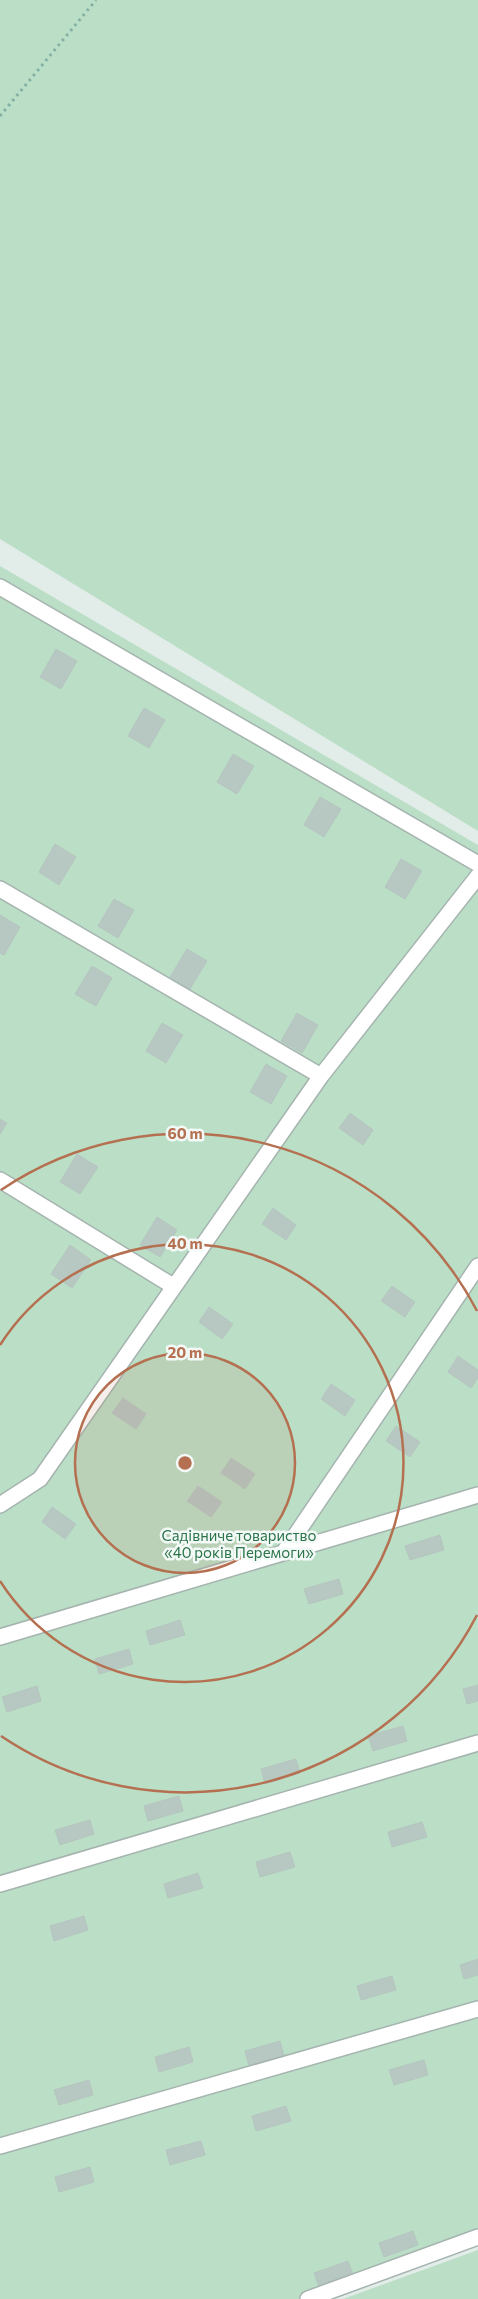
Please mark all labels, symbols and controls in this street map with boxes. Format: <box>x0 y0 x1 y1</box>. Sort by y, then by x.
text: 60 m <box>167 1124 203 1142</box>
text: 40 m <box>167 1234 203 1252</box>
text: 20 m <box>168 1343 202 1361</box>
centre of rings <box>176 1454 194 1472</box>
park label: Садівниче товариство «40 років Перемоги» <box>162 1526 317 1561</box>

